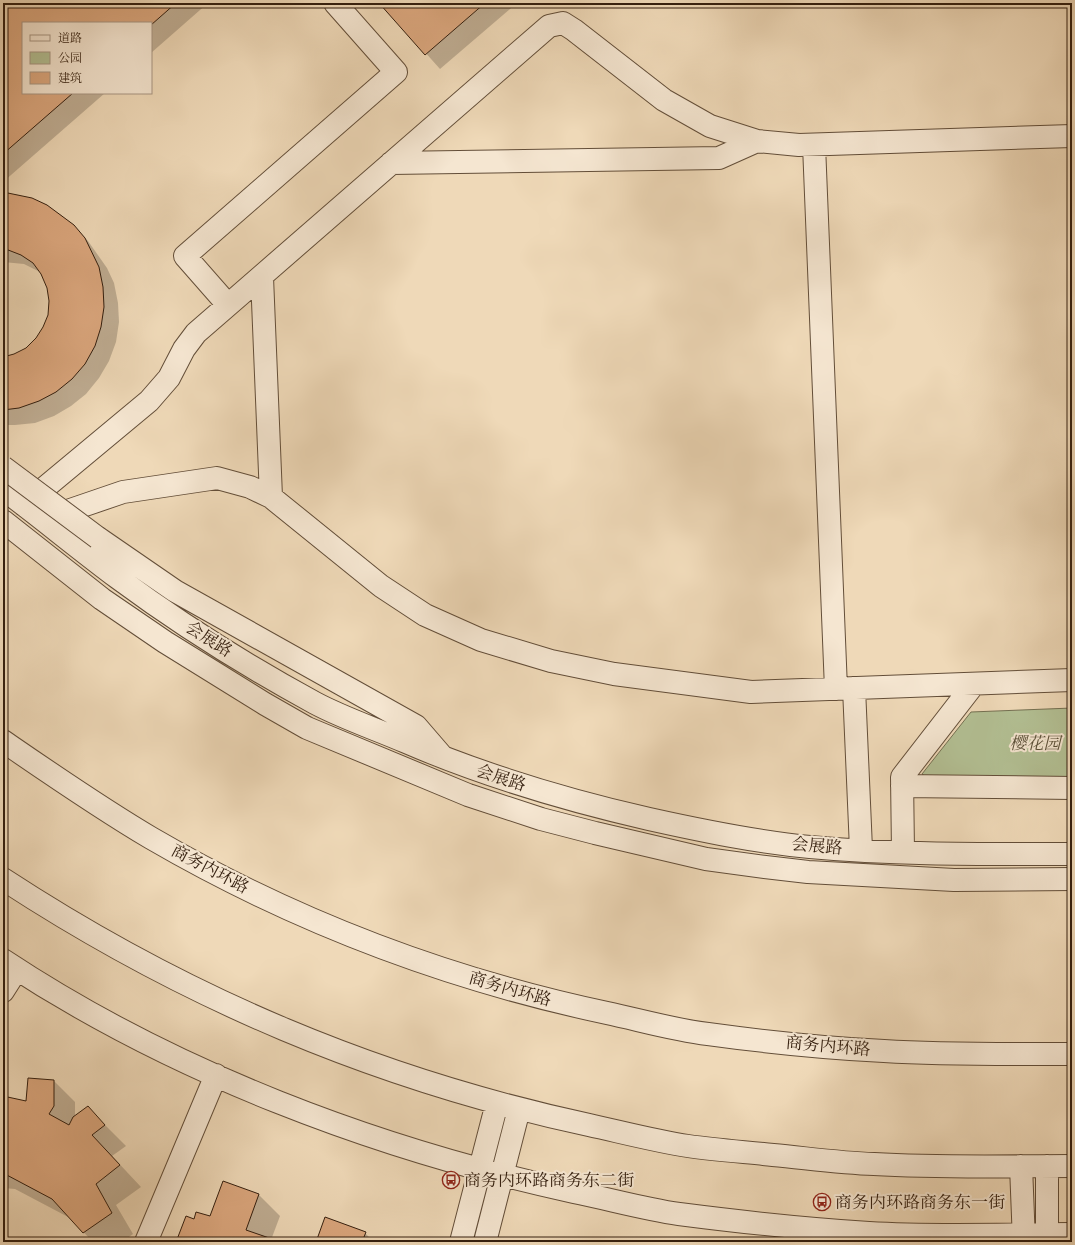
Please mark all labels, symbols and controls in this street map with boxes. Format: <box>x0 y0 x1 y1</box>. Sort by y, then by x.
legend <box>22 22 152 94</box>
text: 道路 <box>58 31 82 46</box>
text: 公园 <box>58 51 82 66</box>
text: 建筑 <box>58 71 82 86</box>
street label: 会展路 <box>182 617 236 661</box>
park label: 樱花园 <box>1010 733 1063 754</box>
street label: 会展路 <box>474 760 528 796</box>
street label: 会展路 <box>791 833 843 859</box>
street label: 商务内环路 <box>168 840 252 898</box>
street label: 商务内环路 <box>466 967 554 1011</box>
street label: 商务内环路 <box>785 1032 871 1060</box>
bus stop icon: 商务内环路商务东二街 <box>441 1170 461 1190</box>
place label: 商务内环路商务东二街 <box>464 1170 634 1191</box>
bus stop icon: 商务内环路商务东一街 <box>812 1192 832 1212</box>
place label: 商务内环路商务东一街 <box>835 1192 1005 1213</box>

